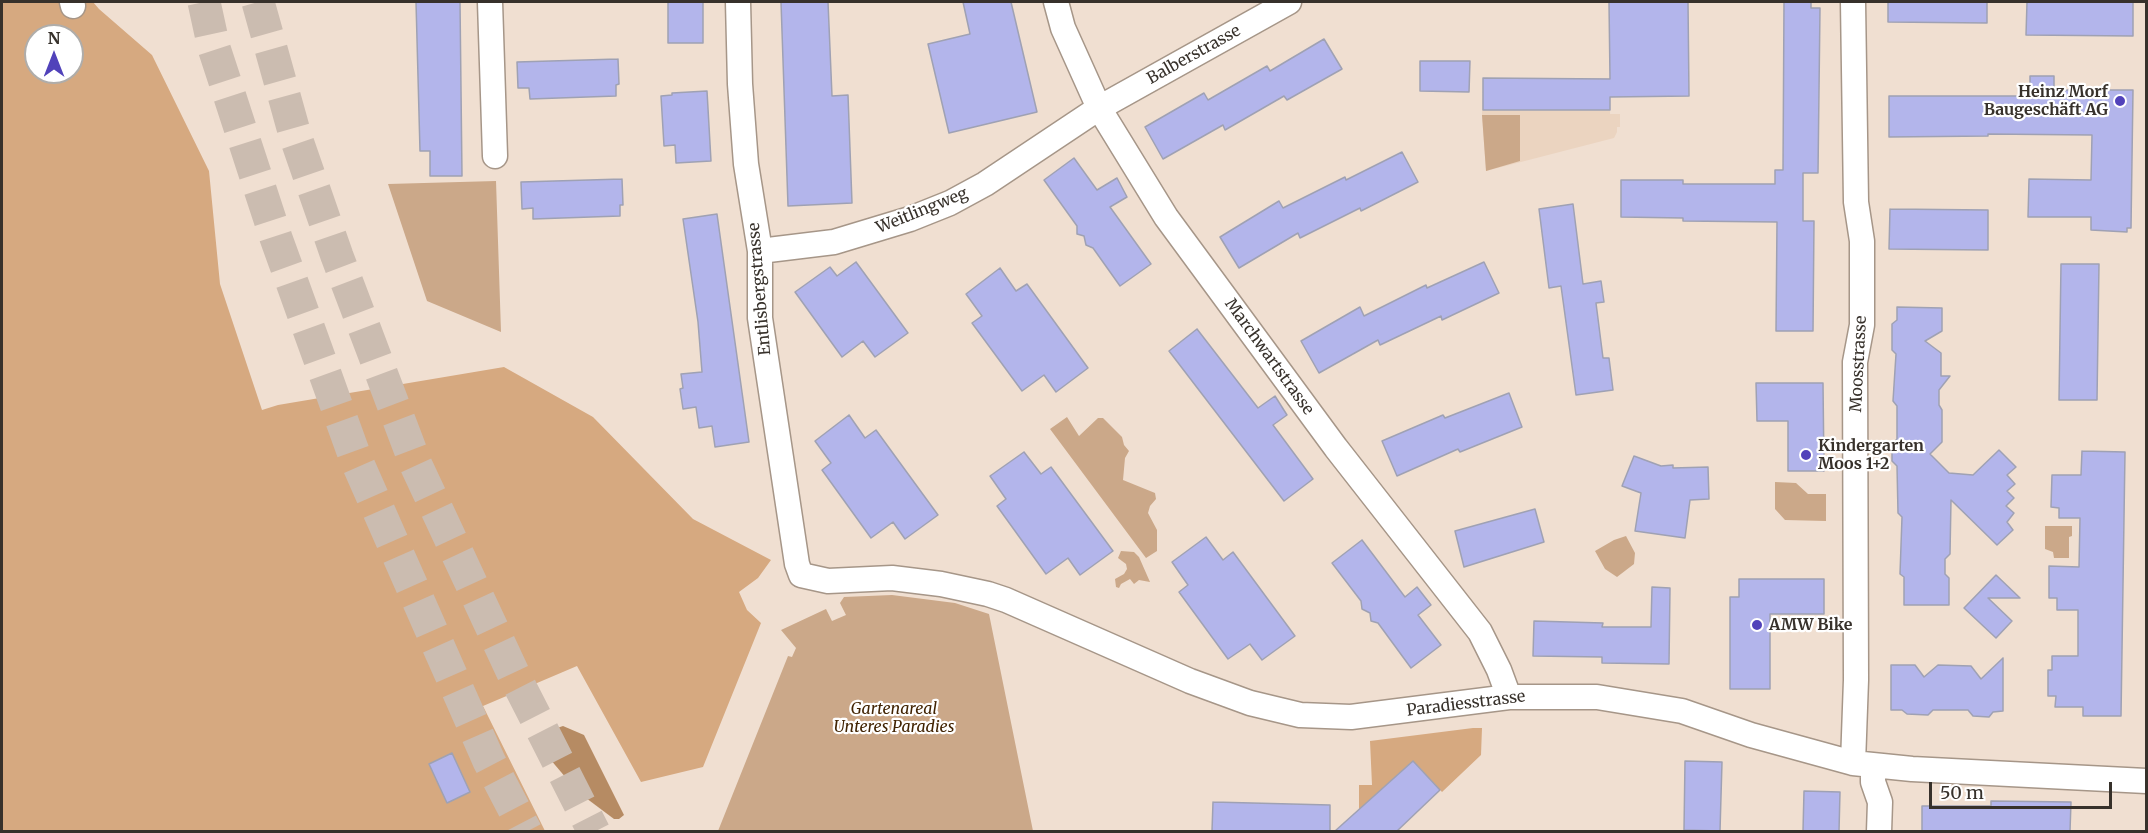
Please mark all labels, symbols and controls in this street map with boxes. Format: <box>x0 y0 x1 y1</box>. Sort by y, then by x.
street label: Balberstrasse <box>1144 21 1244 89</box>
north arrow <box>24 24 84 84</box>
text: N <box>48 28 60 48</box>
place label: Heinz Morf Baugeschäft AG <box>1984 82 2108 120</box>
marker: Heinz Morf Baugeschäft AG <box>2113 94 2127 108</box>
street label: Weitlingweg <box>873 184 971 238</box>
street label: Entlisbergstrasse <box>745 222 775 356</box>
street label: Marchwartstrasse <box>1220 295 1318 419</box>
street label: Moosstrasse <box>1847 315 1871 413</box>
place label: Kindergarten Moos 1+2 <box>1818 436 1924 474</box>
marker: Kindergarten Moos 1+2 <box>1799 448 1813 462</box>
place label: AMW Bike <box>1769 615 1852 635</box>
marker: AMW Bike <box>1750 618 1764 632</box>
street label: Paradiesstrasse <box>1406 687 1526 721</box>
park label: Gartenareal Unteres Paradies <box>834 699 954 737</box>
scale bar <box>1932 770 2115 808</box>
text: 50 m <box>1940 781 1984 804</box>

